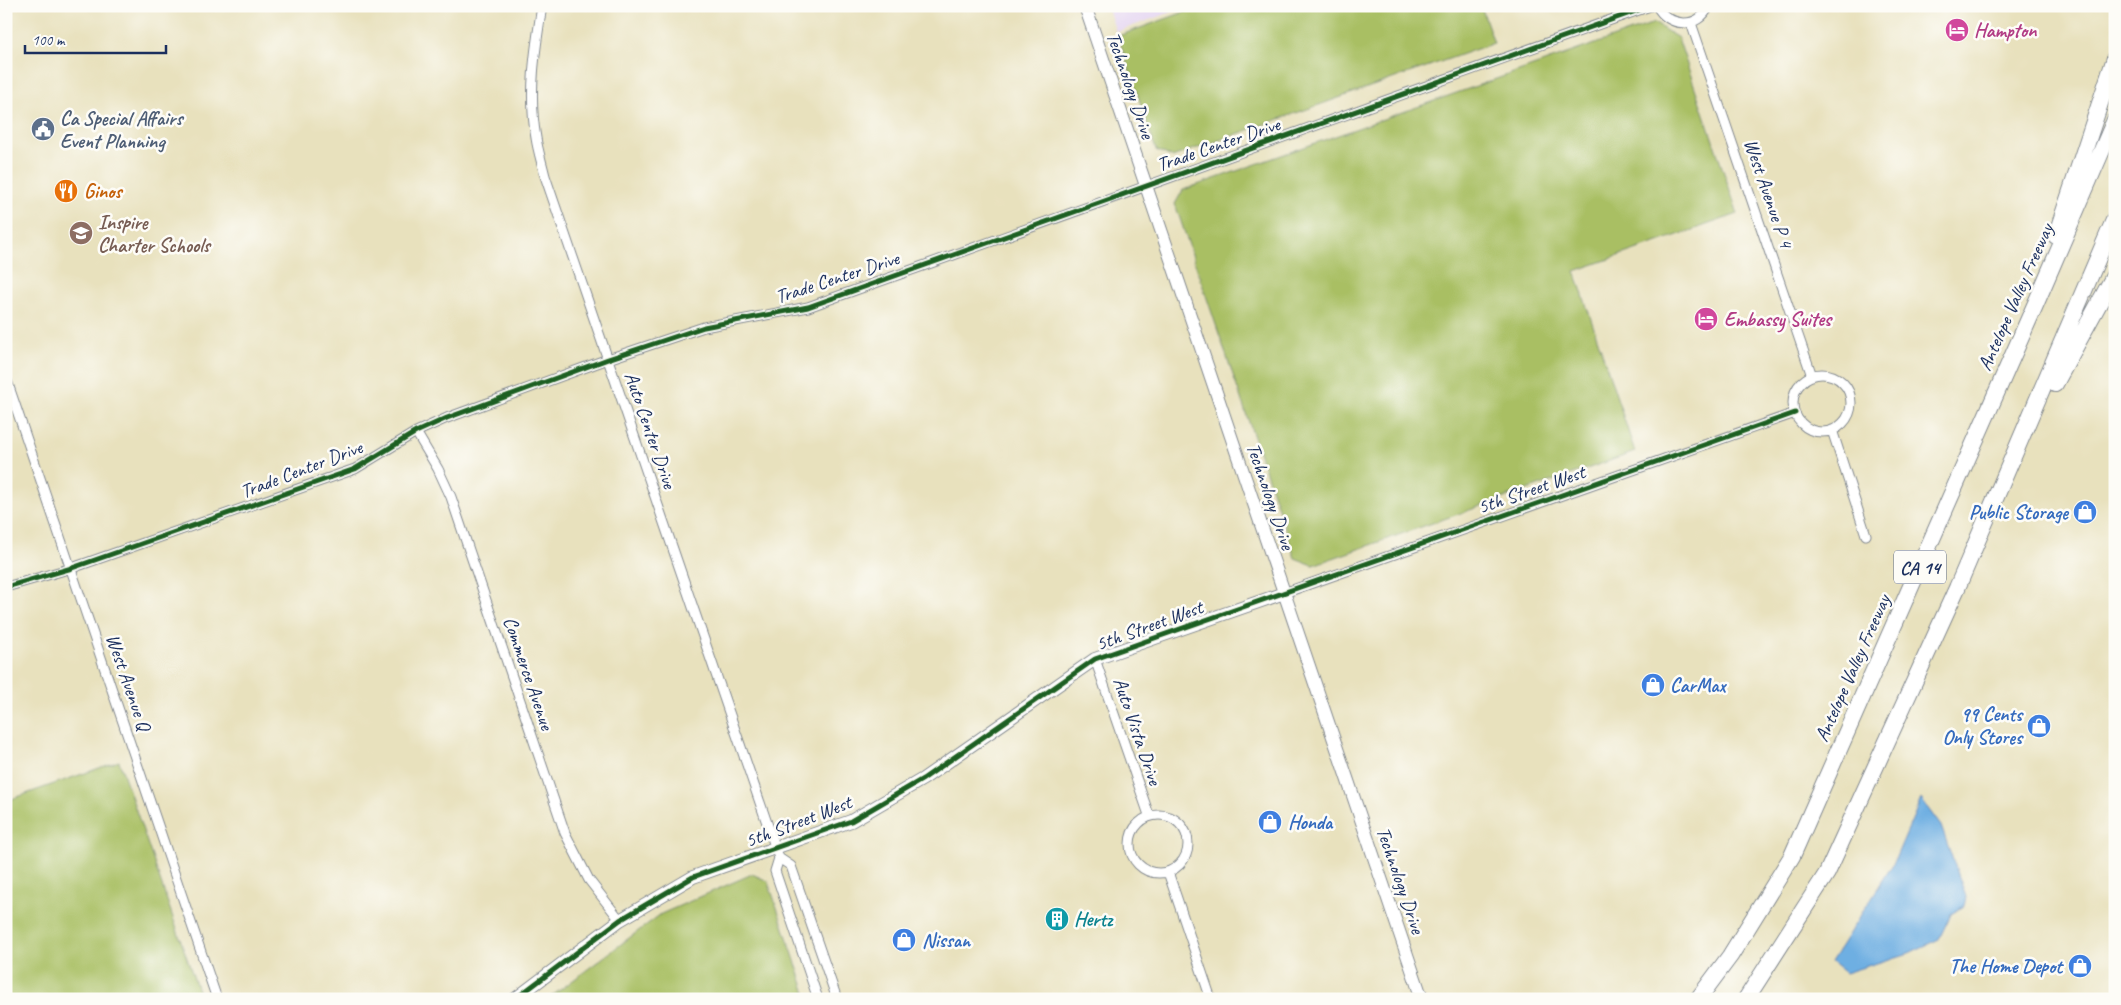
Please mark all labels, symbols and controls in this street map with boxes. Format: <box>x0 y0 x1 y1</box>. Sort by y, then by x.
hotel icon: Hampton <box>1944 17 1970 43</box>
place label: Hampton <box>1974 18 2037 43</box>
scale bar <box>25 22 166 54</box>
street label: Technology Drive <box>1101 29 1161 143</box>
text: 100 m <box>32 31 66 50</box>
place label: Ca Special Affairs Event Planning <box>60 106 184 154</box>
street label: Trade Center Drive <box>1153 111 1284 177</box>
public building icon: Ca Special Affairs Event Planning <box>30 116 56 142</box>
street label: West Avenue P 4 <box>1738 135 1799 253</box>
restaurant icon: Ginos <box>53 178 79 204</box>
place label: Ginos <box>84 179 123 204</box>
place label: Inspire Charter Schools <box>98 210 212 258</box>
street label: Antelope Valley Freeway <box>1972 218 2060 375</box>
school or university icon: Inspire Charter Schools <box>68 220 94 246</box>
street label: Trade Center Drive <box>772 245 904 309</box>
hotel icon: Embassy Suites <box>1693 306 1719 332</box>
place label: Embassy Suites <box>1724 307 1833 333</box>
street label: Auto Center Drive <box>619 369 683 493</box>
street label: Trade Center Drive <box>237 434 367 504</box>
street label: Technology Drive <box>1241 440 1301 554</box>
street label: 5th Street West <box>1474 459 1590 520</box>
shop icon: Public Storage <box>2072 499 2098 525</box>
place label: Public Storage <box>1969 500 2069 525</box>
road number: CA 14 <box>1894 550 1946 584</box>
street label: Antelope Valley Freeway <box>1809 589 1897 746</box>
street label: 5th Street West <box>1092 594 1208 656</box>
street label: Commerce Avenue <box>497 613 560 735</box>
street label: West Avenue Q <box>100 631 157 736</box>
shop icon: CarMax <box>1640 672 1666 698</box>
place label: CarMax <box>1670 673 1727 698</box>
street label: Auto Vista Drive <box>1107 674 1168 790</box>
place label: 99 Cents Only Stores <box>1942 702 2024 750</box>
shop icon: 99 Cents Only Stores <box>2026 713 2052 739</box>
street label: 5th Street West <box>741 789 857 853</box>
shop icon: Honda <box>1257 809 1283 835</box>
place label: Honda <box>1288 810 1334 835</box>
street label: Technology Drive <box>1371 824 1431 938</box>
building icon: Hertz <box>1044 906 1070 932</box>
place label: Hertz <box>1074 907 1114 932</box>
shop icon: Nissan <box>891 927 917 953</box>
place label: Nissan <box>922 928 972 953</box>
shop icon: The Home Depot <box>2067 953 2093 979</box>
place label: The Home Depot <box>1949 954 2064 979</box>

